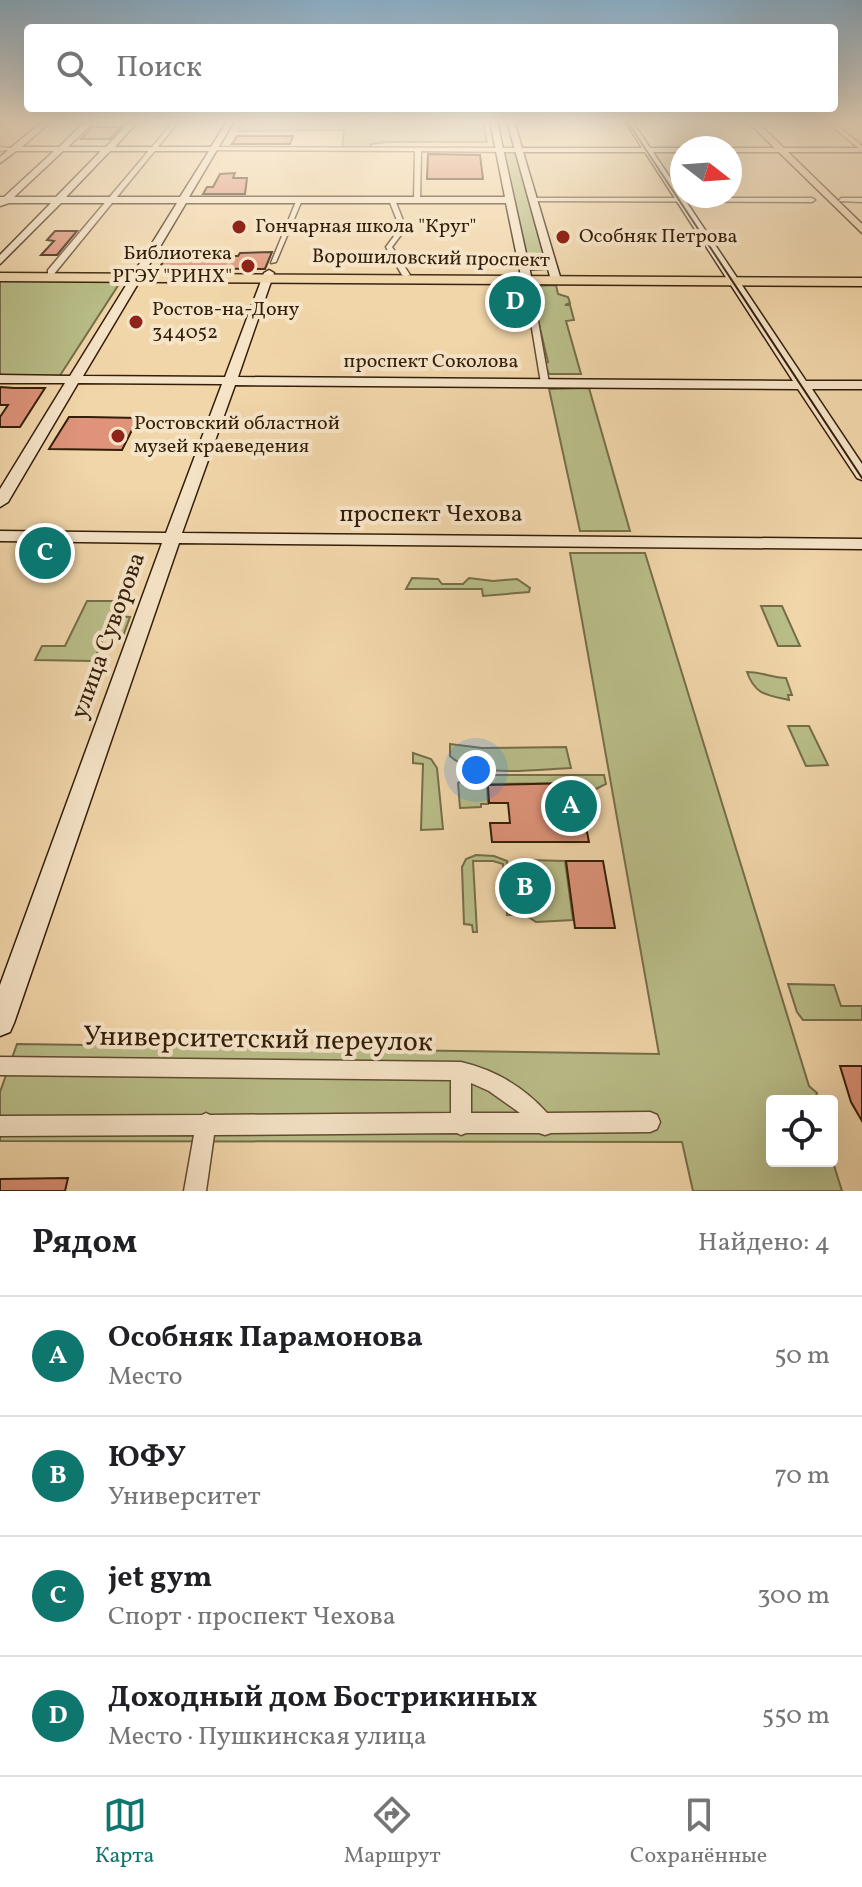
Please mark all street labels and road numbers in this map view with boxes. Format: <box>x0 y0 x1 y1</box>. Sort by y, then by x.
street label: Ворошиловский проспект <box>312 243 550 275</box>
street label: проспект Соколова <box>344 348 518 376</box>
street label: проспект Чехова <box>339 498 523 532</box>
street label: улица Суворова <box>63 548 155 724</box>
street label: Университетский переулок <box>83 1017 433 1063</box>

